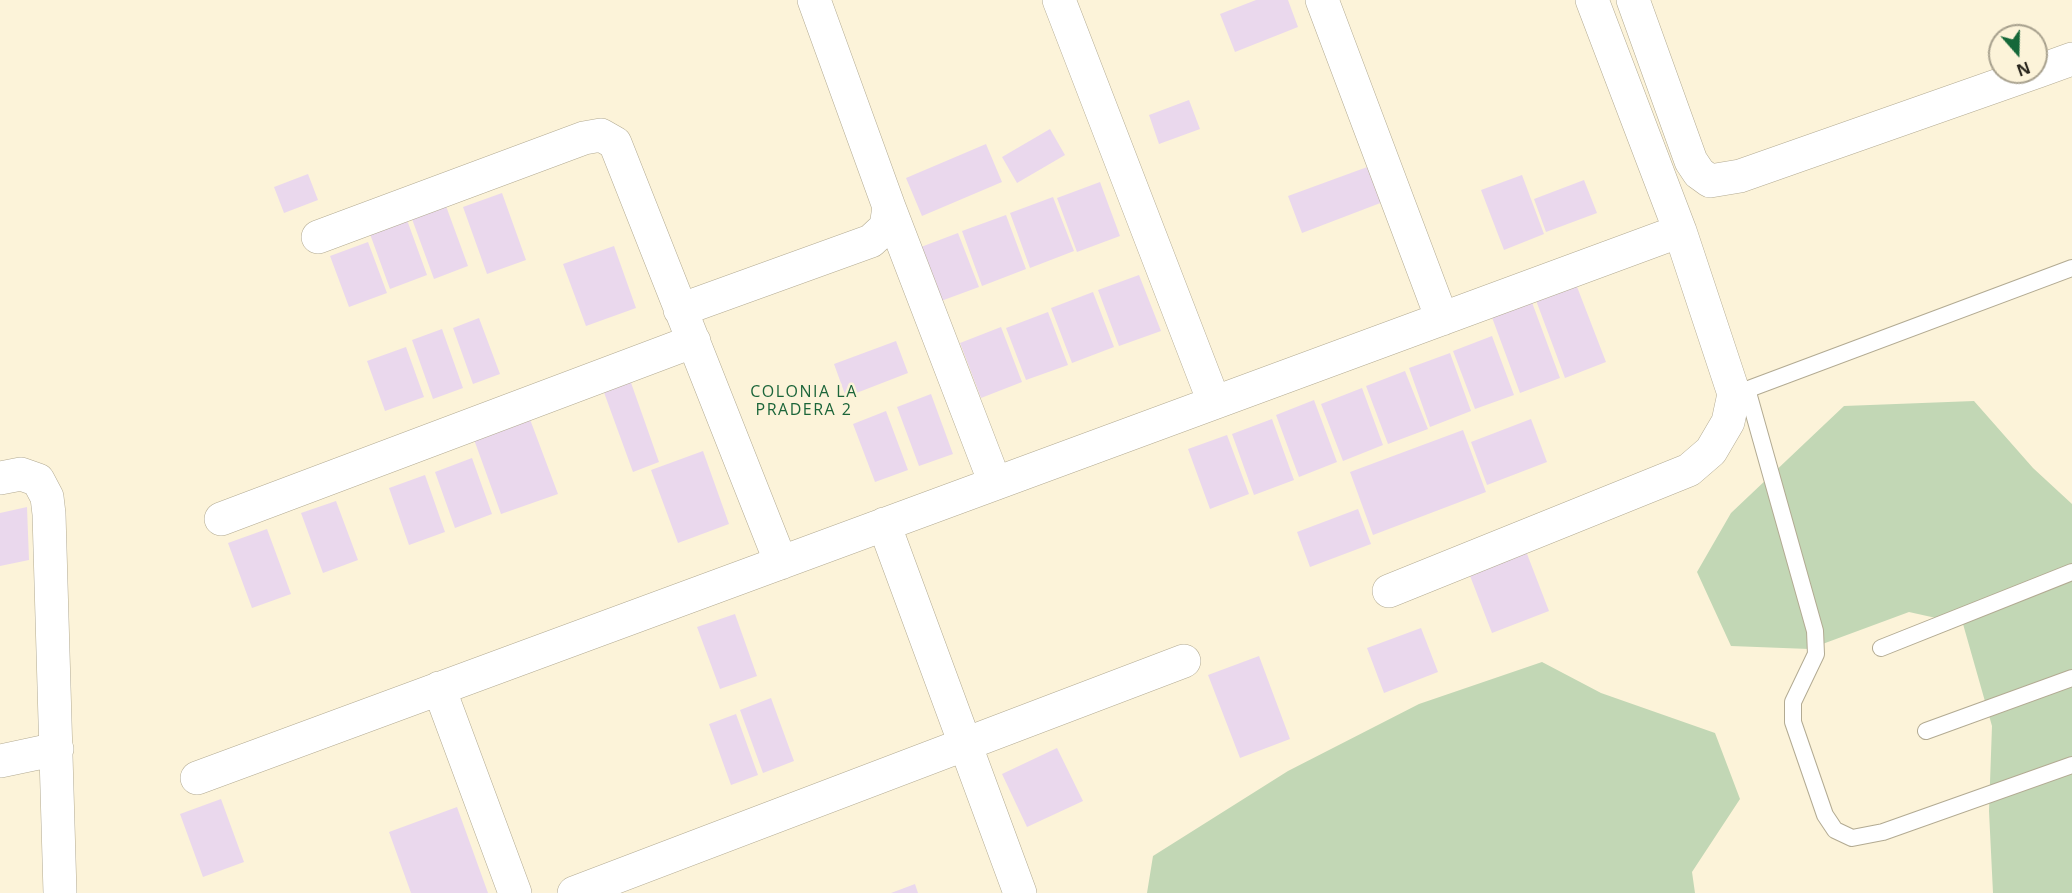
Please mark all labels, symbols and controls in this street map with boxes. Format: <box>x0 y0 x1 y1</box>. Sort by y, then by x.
north arrow <box>1988 24 2048 84</box>
text: N <box>2014 56 2033 82</box>
district label: COLONIA LA PRADERA 2 <box>750 382 858 420</box>

